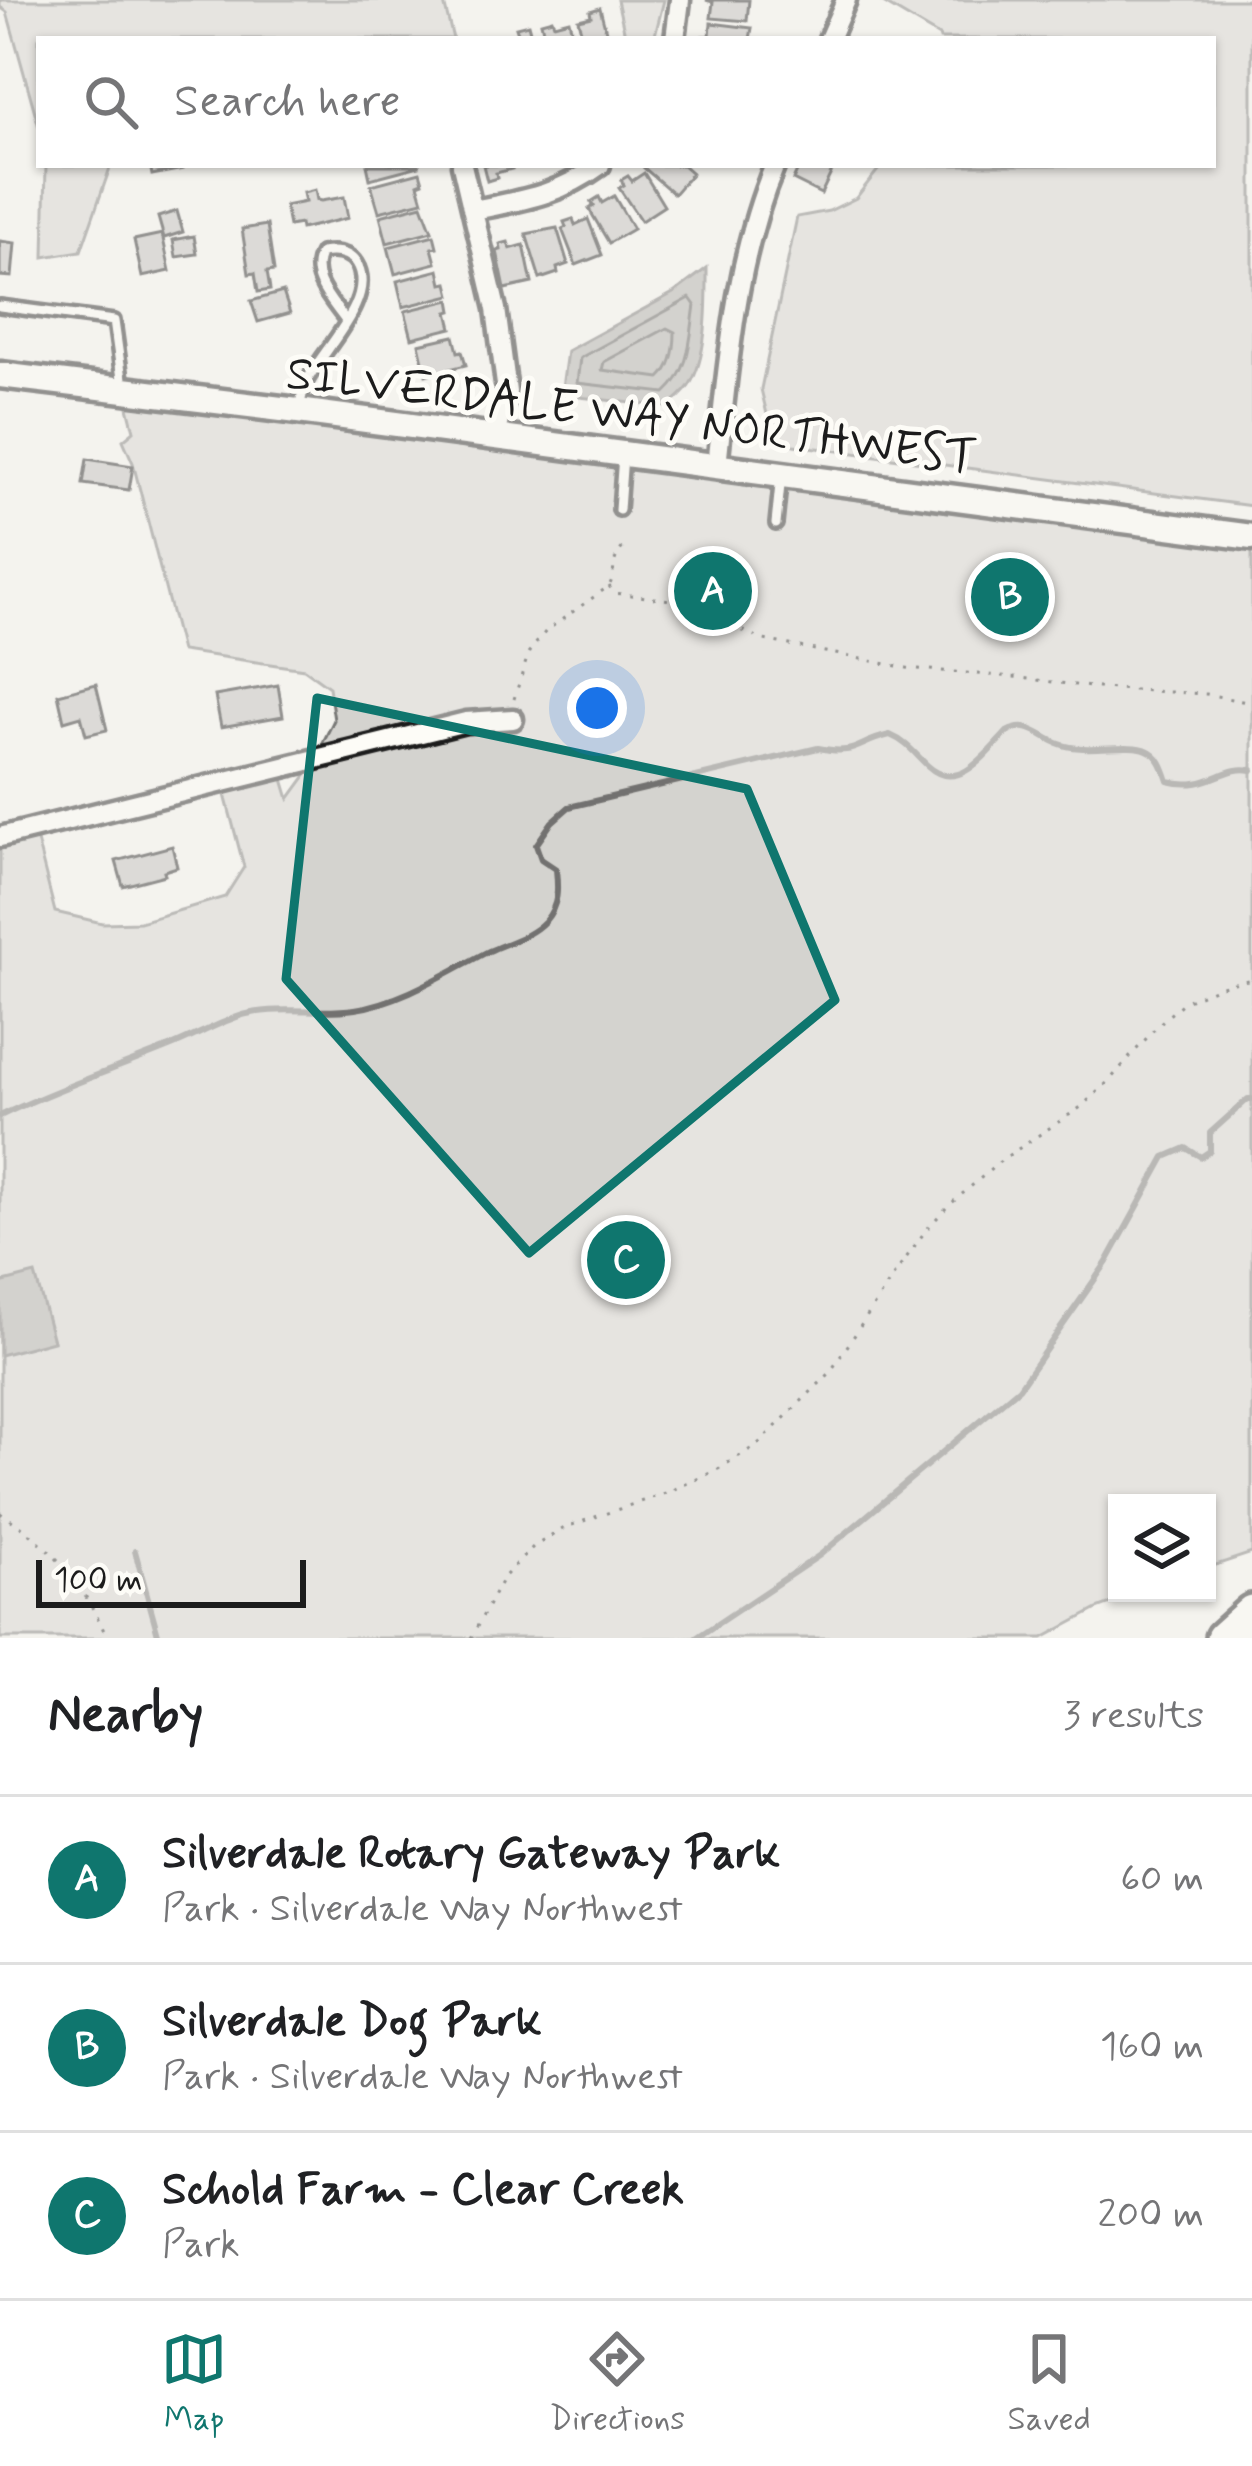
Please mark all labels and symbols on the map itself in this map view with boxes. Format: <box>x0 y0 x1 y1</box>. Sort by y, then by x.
street label: SILVERDALE WAY NORTHWEST <box>283 343 981 490</box>
pin: A <box>674 546 752 636</box>
pin: B <box>971 552 1049 642</box>
your location <box>567 678 627 738</box>
pin: C <box>587 1215 665 1305</box>
scale bar <box>36 1554 306 1607</box>

